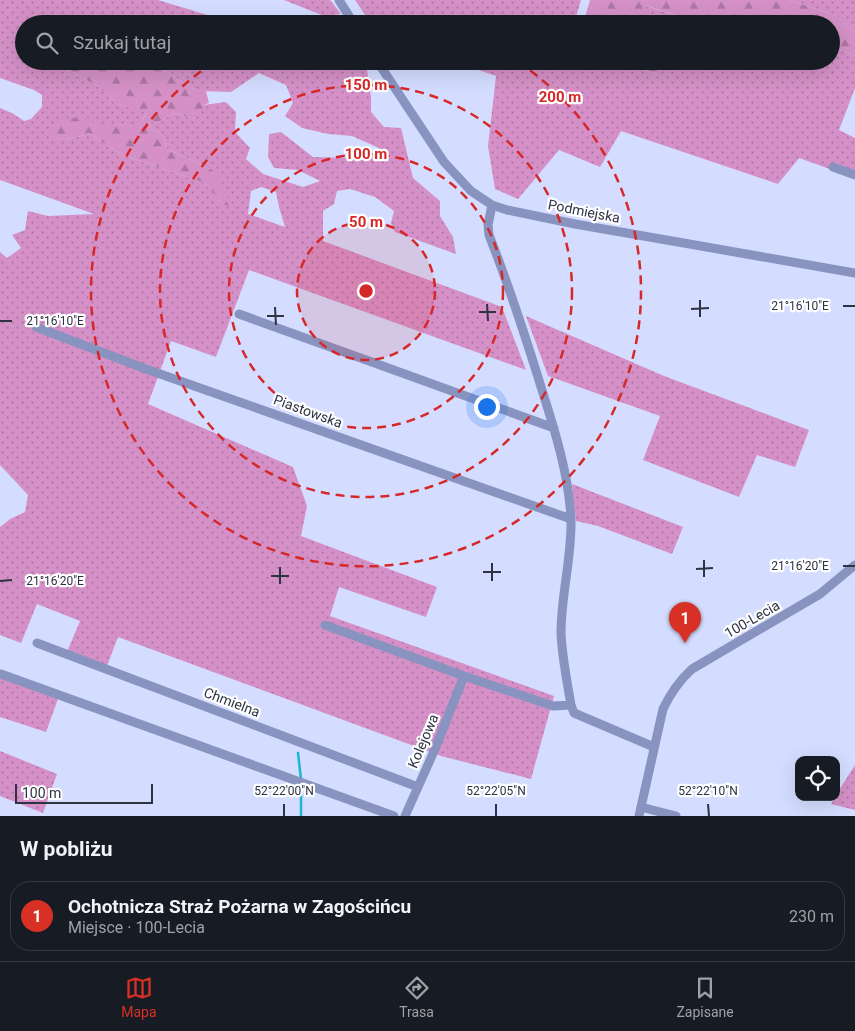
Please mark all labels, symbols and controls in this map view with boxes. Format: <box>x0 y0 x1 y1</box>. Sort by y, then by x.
search box <box>15 15 840 70</box>
icon: search <box>33 29 61 57</box>
text: Szukaj tutaj <box>73 31 171 54</box>
text: 150 m <box>345 76 387 94</box>
text: 200 m <box>539 88 581 106</box>
text: 100 m <box>345 145 387 163</box>
street label: Podmiejska <box>547 196 621 226</box>
text: 50 m <box>349 213 383 231</box>
centre of rings <box>357 282 375 300</box>
text: 21°16'10"E <box>771 299 829 313</box>
text: 21°16'10"E <box>26 314 84 328</box>
street label: Piastowska <box>271 391 345 431</box>
your location <box>474 394 500 420</box>
text: 21°16'20"E <box>771 559 829 573</box>
text: 21°16'20"E <box>26 574 84 588</box>
street label: 100-Lecia <box>722 597 782 641</box>
pin: 1 <box>669 602 701 643</box>
street label: Chmielna <box>202 684 262 720</box>
street label: Kolejowa <box>405 712 441 770</box>
map controls <box>795 756 840 801</box>
button: locate <box>795 756 840 801</box>
scale bar <box>15 781 152 804</box>
text: 52°22'00"N <box>254 784 314 798</box>
text: 52°22'05"N <box>466 784 526 798</box>
text: 52°22'10"N <box>678 784 738 798</box>
text: 100 m <box>22 785 61 801</box>
text: W pobliżu <box>20 837 113 861</box>
text: Ochotnicza Straż Pożarna w Zagościńcu <box>68 895 411 918</box>
text: 1 <box>32 907 42 926</box>
text: 230 m <box>789 907 834 926</box>
text: Miejsce · 100-Lecia <box>68 918 205 937</box>
tab: Mapa <box>121 974 157 1020</box>
tab: Trasa <box>399 974 434 1020</box>
tab: Zapisane <box>676 974 734 1020</box>

